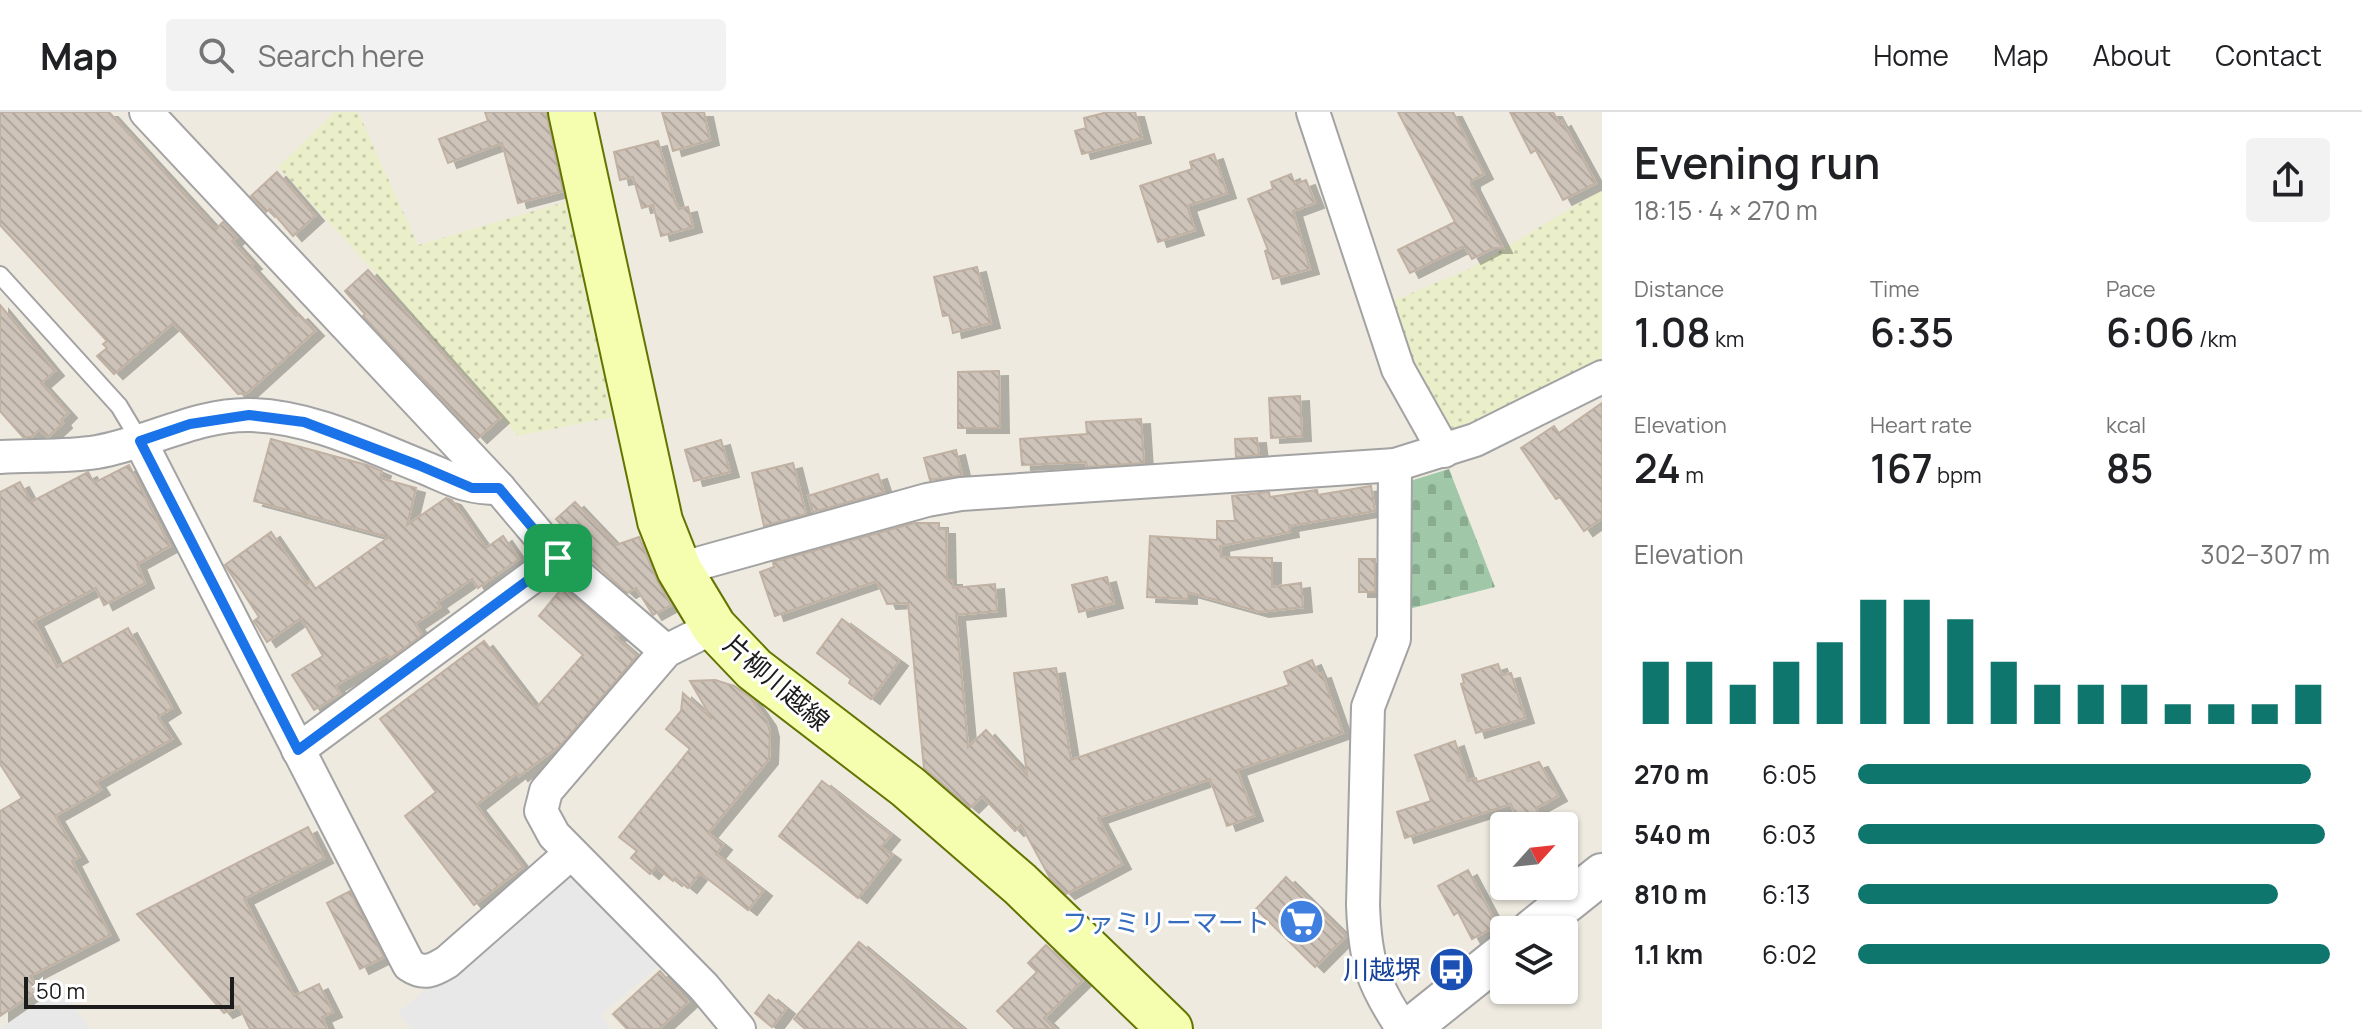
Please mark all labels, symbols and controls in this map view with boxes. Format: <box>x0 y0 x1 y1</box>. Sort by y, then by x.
search box <box>166 19 726 91</box>
text: Map <box>40 29 118 81</box>
icon: search <box>194 33 238 77</box>
text: Search here <box>258 35 425 76</box>
text: Home <box>1873 36 1949 74</box>
text: Map <box>1993 36 2049 74</box>
text: About <box>2093 36 2171 74</box>
text: Contact <box>2215 36 2322 74</box>
text: Evening run <box>1634 132 1880 192</box>
button: share <box>2246 138 2330 222</box>
text: 18:15 · 4 × 270 m <box>1634 192 1818 228</box>
text: Distance <box>1634 274 1724 304</box>
text: Time <box>1870 274 1920 304</box>
text: Pace <box>2106 274 2156 304</box>
text: 1.08 <box>1634 304 1710 359</box>
text: 6:35 <box>1870 304 1954 359</box>
text: 6:06 <box>2106 304 2195 359</box>
text: km <box>1710 324 1744 354</box>
text: /km <box>2195 324 2237 354</box>
text: Elevation <box>1634 410 1727 440</box>
text: Heart rate <box>1870 410 1972 440</box>
text: kcal <box>2106 410 2146 440</box>
text: 24 <box>1634 440 1681 495</box>
text: 167 <box>1870 440 1933 495</box>
text: 85 <box>2106 440 2153 495</box>
text: m <box>1681 460 1704 490</box>
text: bpm <box>1933 460 1982 490</box>
pin <box>524 524 592 592</box>
icon: arrive <box>536 536 580 580</box>
text: Elevation <box>1634 536 1744 572</box>
text: 302–307 m <box>2200 536 2330 572</box>
street label: 片柳川越線 <box>716 626 838 738</box>
text: 270 m <box>1634 756 1709 792</box>
text: 6:05 <box>1762 756 1817 792</box>
north arrow <box>1490 812 1578 900</box>
map controls <box>1490 812 1578 1004</box>
text: 540 m <box>1634 816 1711 852</box>
text: 6:03 <box>1762 816 1816 852</box>
text: 810 m <box>1634 876 1707 912</box>
text: 6:13 <box>1762 876 1810 912</box>
supermarket icon: ファミリーマート <box>1277 898 1325 946</box>
place label: ファミリーマート <box>1062 904 1270 940</box>
button: layers <box>1490 916 1578 1004</box>
text: 1.1 km <box>1634 936 1703 972</box>
text: 6:02 <box>1762 936 1817 972</box>
bus stop icon: 川越堺 <box>1428 945 1476 993</box>
place label: 川越堺 <box>1343 951 1421 987</box>
scale bar <box>24 973 234 1009</box>
text: 50 m <box>36 976 85 1006</box>

